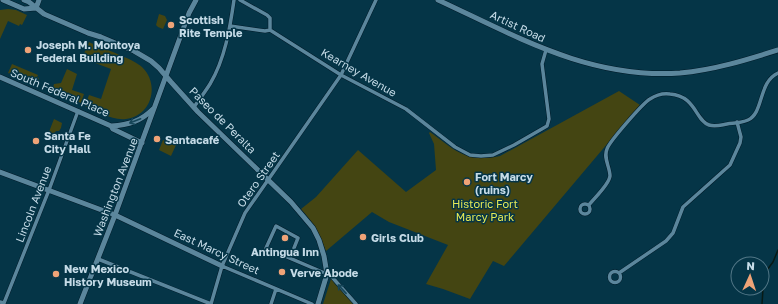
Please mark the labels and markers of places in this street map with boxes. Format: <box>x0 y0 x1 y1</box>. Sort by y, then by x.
place label: Scottish Rite Temple <box>179 13 243 39</box>
marker: Scottish Rite Temple <box>166 20 176 30</box>
place label: Joseph M. Montoya Federal Building <box>36 38 140 64</box>
marker: Joseph M. Montoya Federal Building <box>23 45 33 55</box>
place label: Santa Fe City Hall <box>44 129 91 155</box>
place label: Santacafé <box>165 133 220 146</box>
marker: Santacafé <box>152 134 162 144</box>
marker: Santa Fe City Hall <box>31 136 41 146</box>
place label: Fort Marcy (ruins) <box>475 170 533 196</box>
marker: Fort Marcy (ruins) <box>462 177 472 187</box>
place label: Girls Club <box>371 231 424 244</box>
marker: Girls Club <box>358 232 368 242</box>
marker: Antingua Inn <box>280 233 290 243</box>
place label: Antingua Inn <box>251 245 319 258</box>
place label: New Mexico History Museum <box>64 262 152 288</box>
place label: Verve Abode <box>290 266 359 279</box>
marker: Verve Abode <box>277 267 287 277</box>
marker: New Mexico History Museum <box>51 269 61 279</box>

